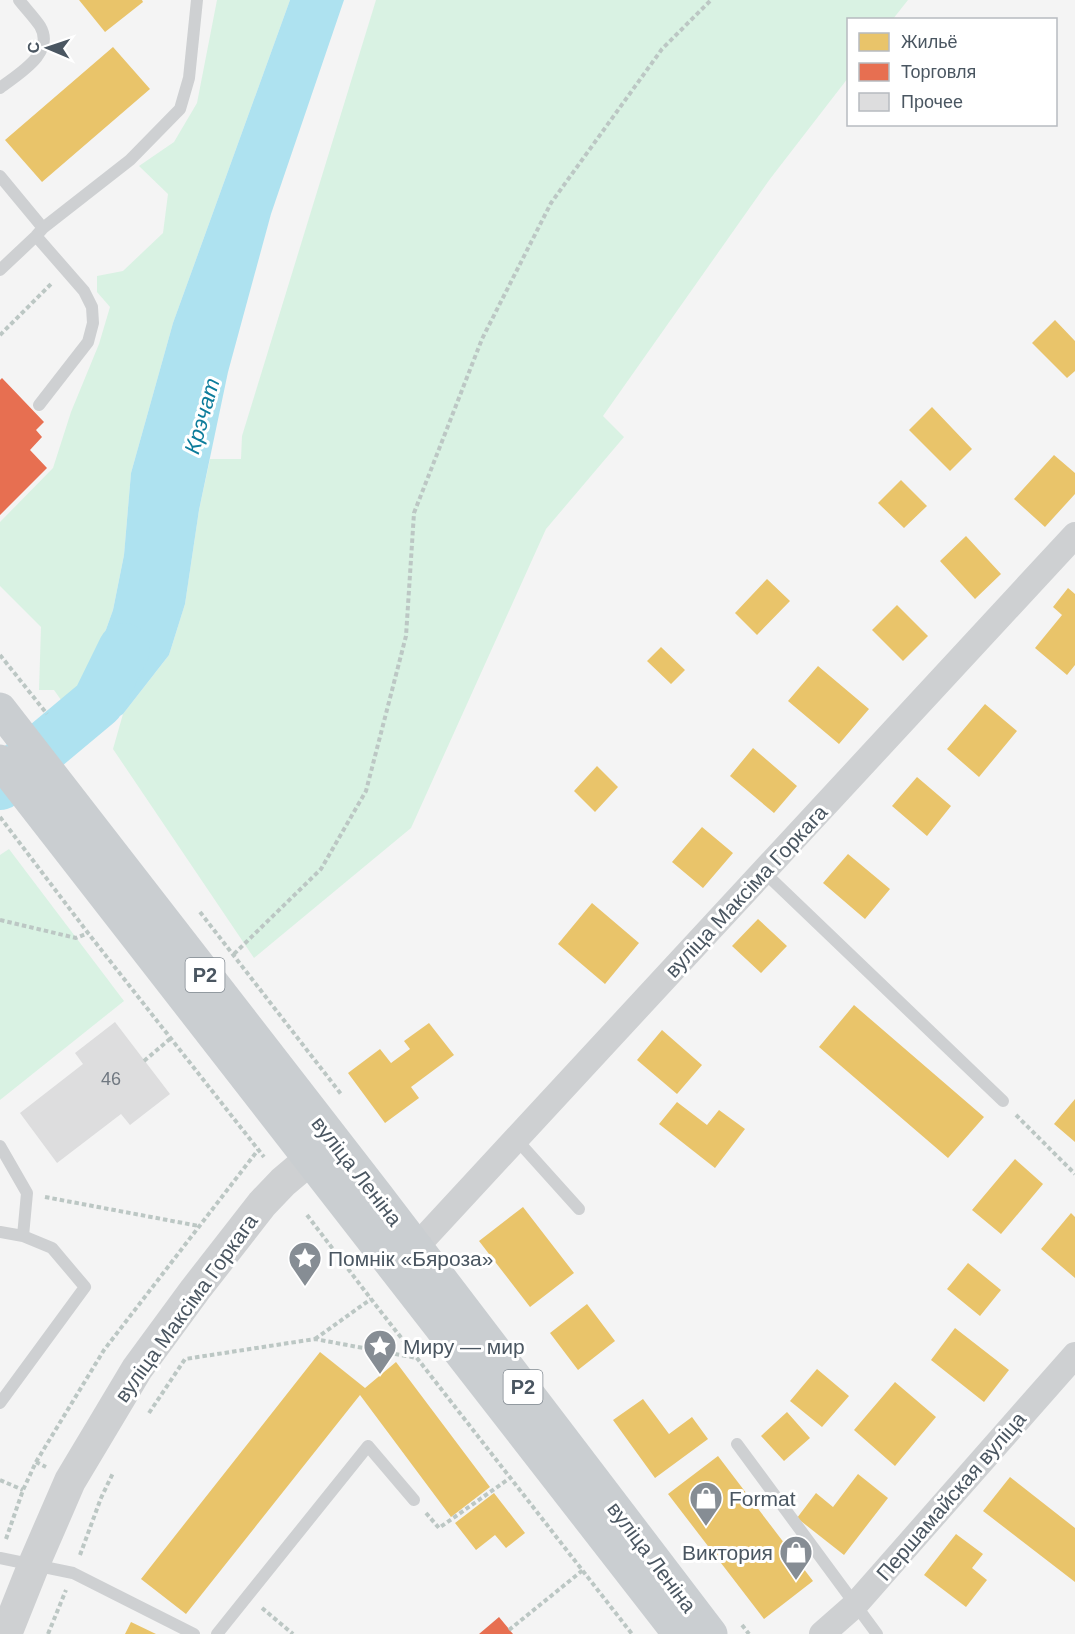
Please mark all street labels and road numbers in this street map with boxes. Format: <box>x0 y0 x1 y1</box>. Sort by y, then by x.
street label: вуліца Максіма Горкага <box>660 800 832 982</box>
road number: Р2 <box>186 958 224 992</box>
street label: вуліца Леніна <box>307 1112 407 1230</box>
street label: вуліца Максіма Горкага <box>110 1209 262 1406</box>
road number: Р2 <box>504 1370 542 1404</box>
street label: Першамайская вуліца <box>872 1407 1030 1585</box>
street label: вуліца Леніна <box>603 1497 701 1617</box>

